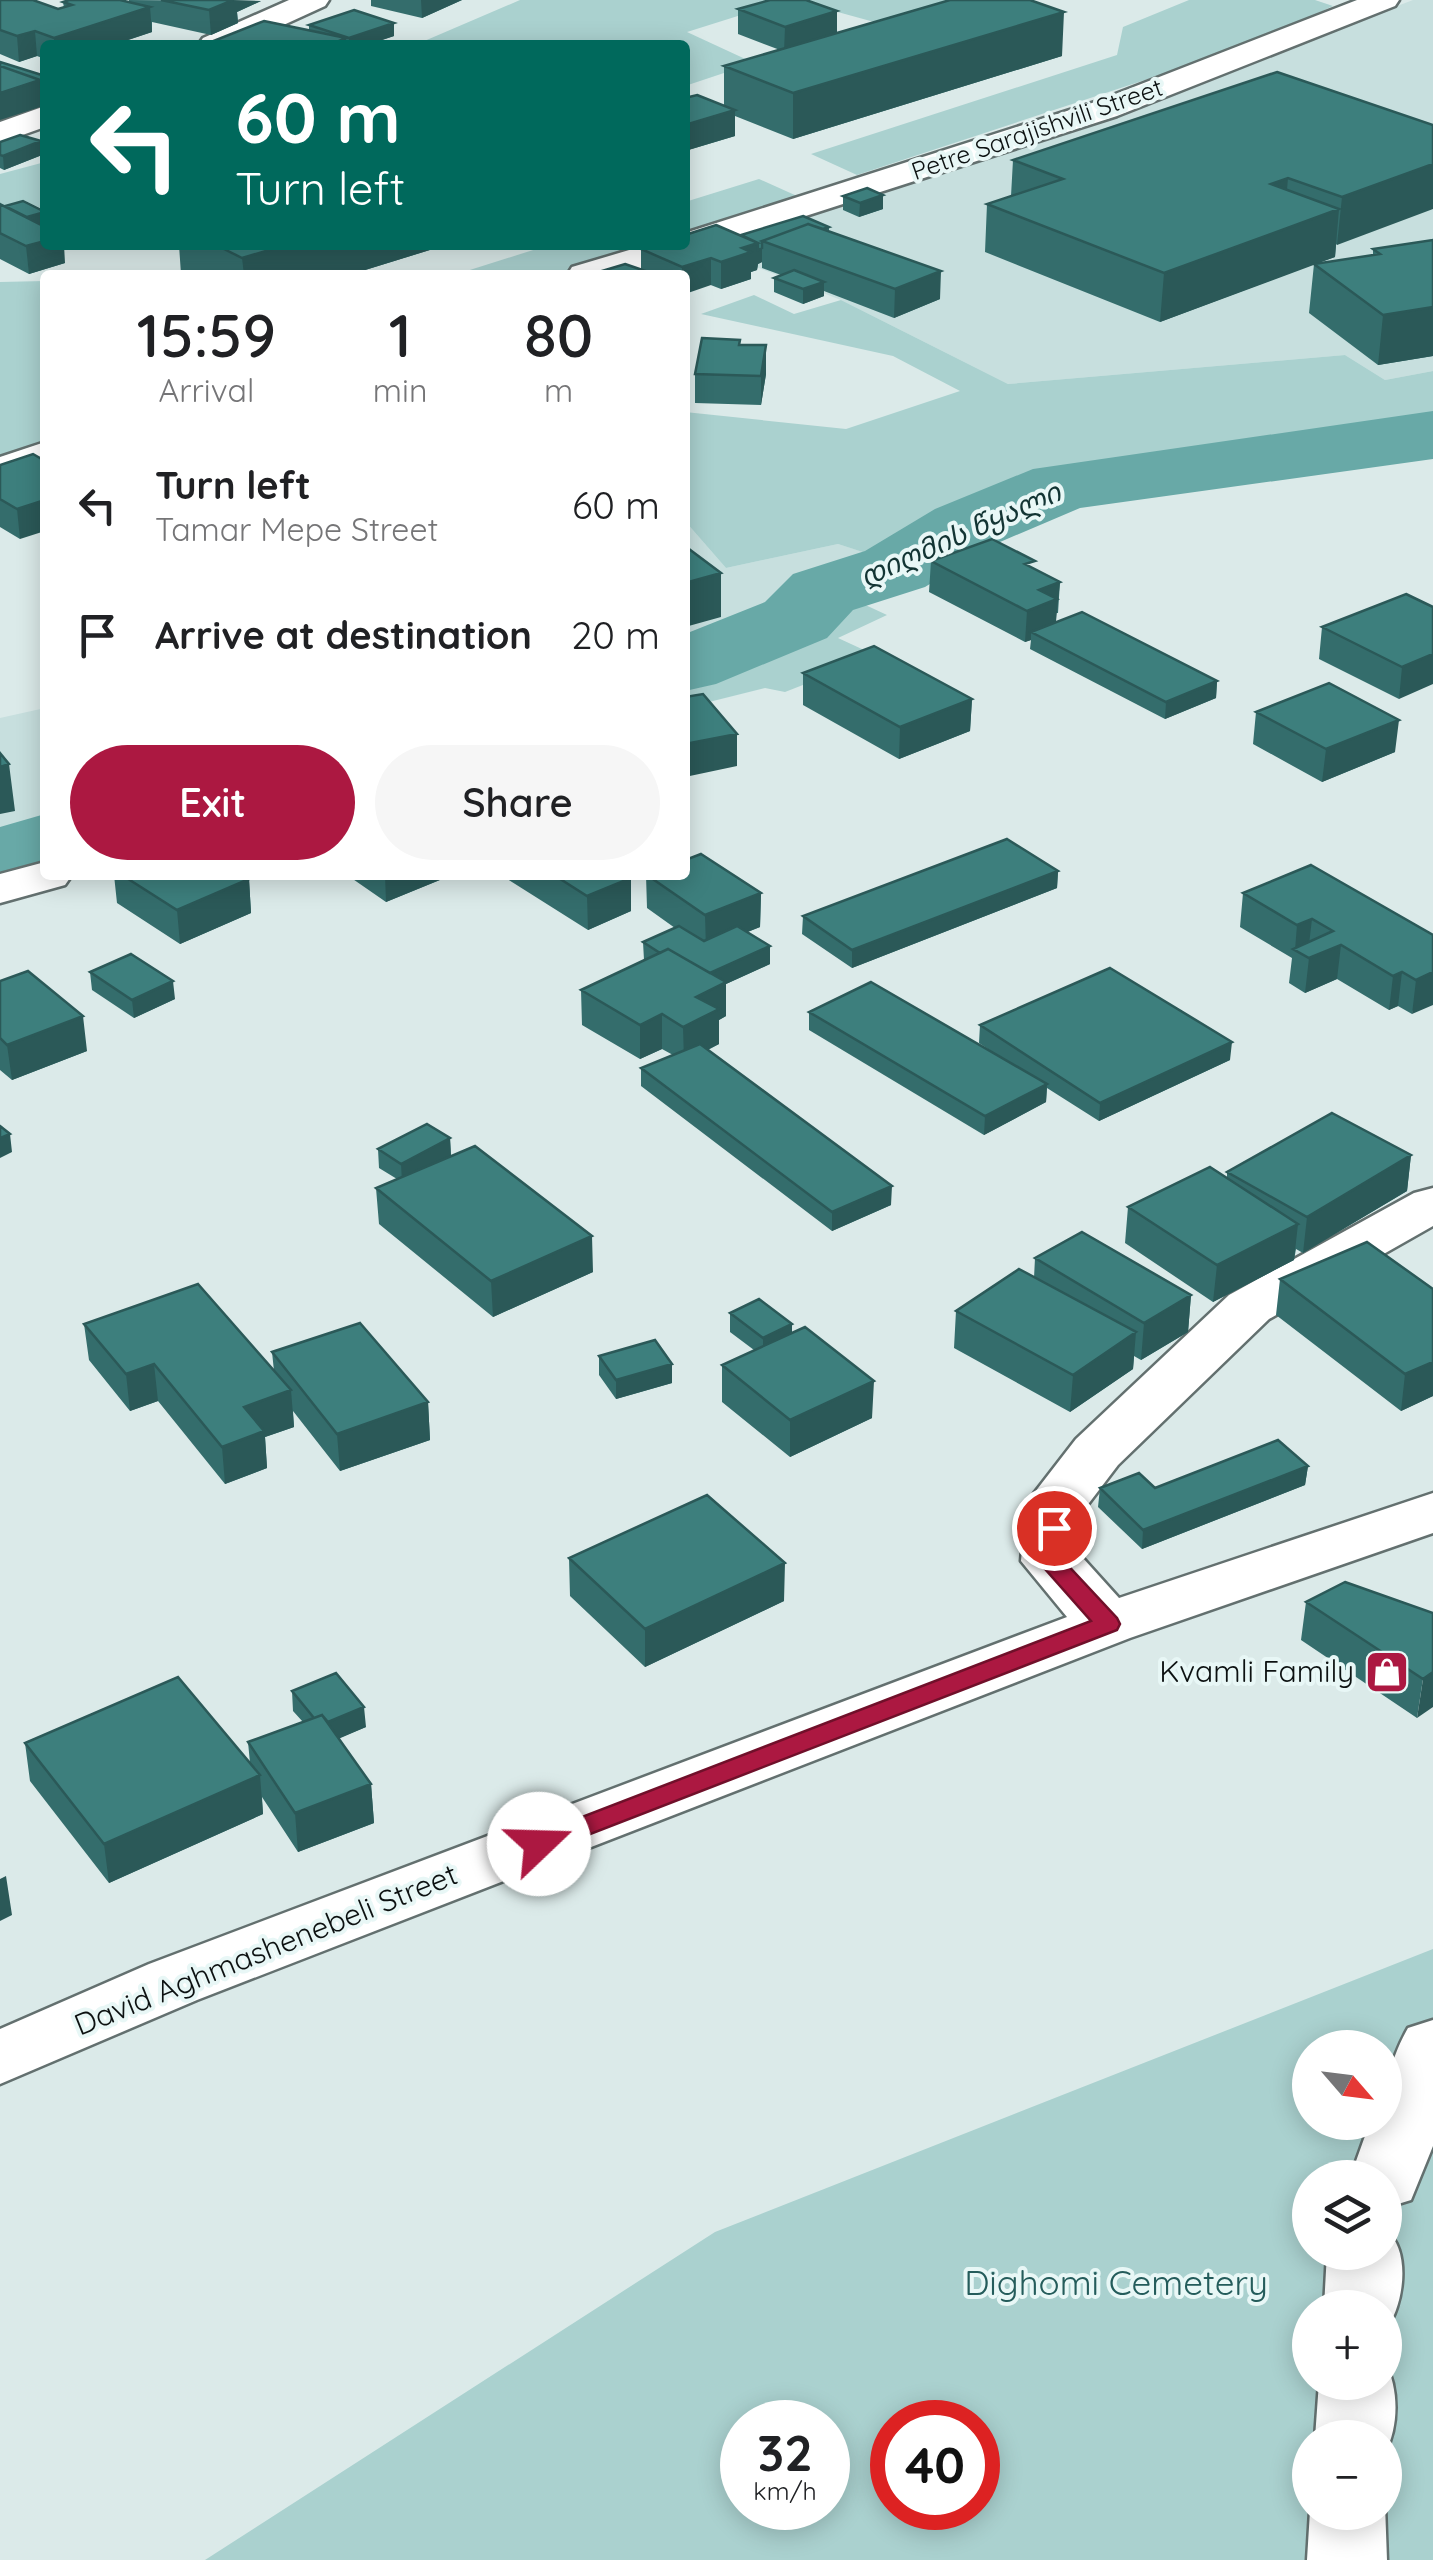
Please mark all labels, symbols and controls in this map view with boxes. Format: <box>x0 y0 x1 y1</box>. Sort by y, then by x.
street label: Petre Sarajishvili Street <box>907 71 1167 186</box>
text: 60 m <box>235 73 401 161</box>
icon: left <box>70 80 200 210</box>
text: Turn left <box>235 160 405 216</box>
text: 15:59 <box>137 297 276 372</box>
text: 1 <box>389 297 412 372</box>
text: 80 <box>524 297 593 372</box>
text: Arrival <box>159 370 254 410</box>
text: min <box>373 370 427 410</box>
text: m <box>544 370 573 410</box>
text: Turn left <box>155 461 311 509</box>
water label: დიღმის წყალი <box>854 473 1068 594</box>
icon: left <box>70 478 125 533</box>
text: 60 m <box>572 481 660 529</box>
text: Tamar Mepe Street <box>155 509 438 549</box>
icon: arrive <box>70 608 125 663</box>
text: Arrive at destination <box>155 611 532 659</box>
text: 20 m <box>571 611 660 659</box>
button: Exit <box>70 745 355 860</box>
button: Share <box>375 745 660 860</box>
pin <box>1012 1486 1097 1571</box>
icon: arrive <box>1027 1501 1082 1556</box>
shop icon: Kvamli Family <box>1364 1649 1410 1695</box>
place label: Kvamli Family <box>1159 1652 1354 1690</box>
position arrow <box>487 1792 591 1896</box>
street label: David Aghmashenebeli Street <box>69 1855 463 2043</box>
north arrow <box>1292 2030 1402 2140</box>
map controls <box>1292 2030 1402 2530</box>
button: layers <box>1292 2160 1402 2270</box>
park label: Dighomi Cemetery <box>964 2260 1268 2304</box>
button: + <box>1292 2290 1402 2400</box>
speed limit sign: 40 <box>870 2400 1000 2530</box>
button: − <box>1292 2420 1402 2530</box>
text: 32 <box>757 2421 813 2484</box>
text: km/h <box>753 2475 817 2506</box>

